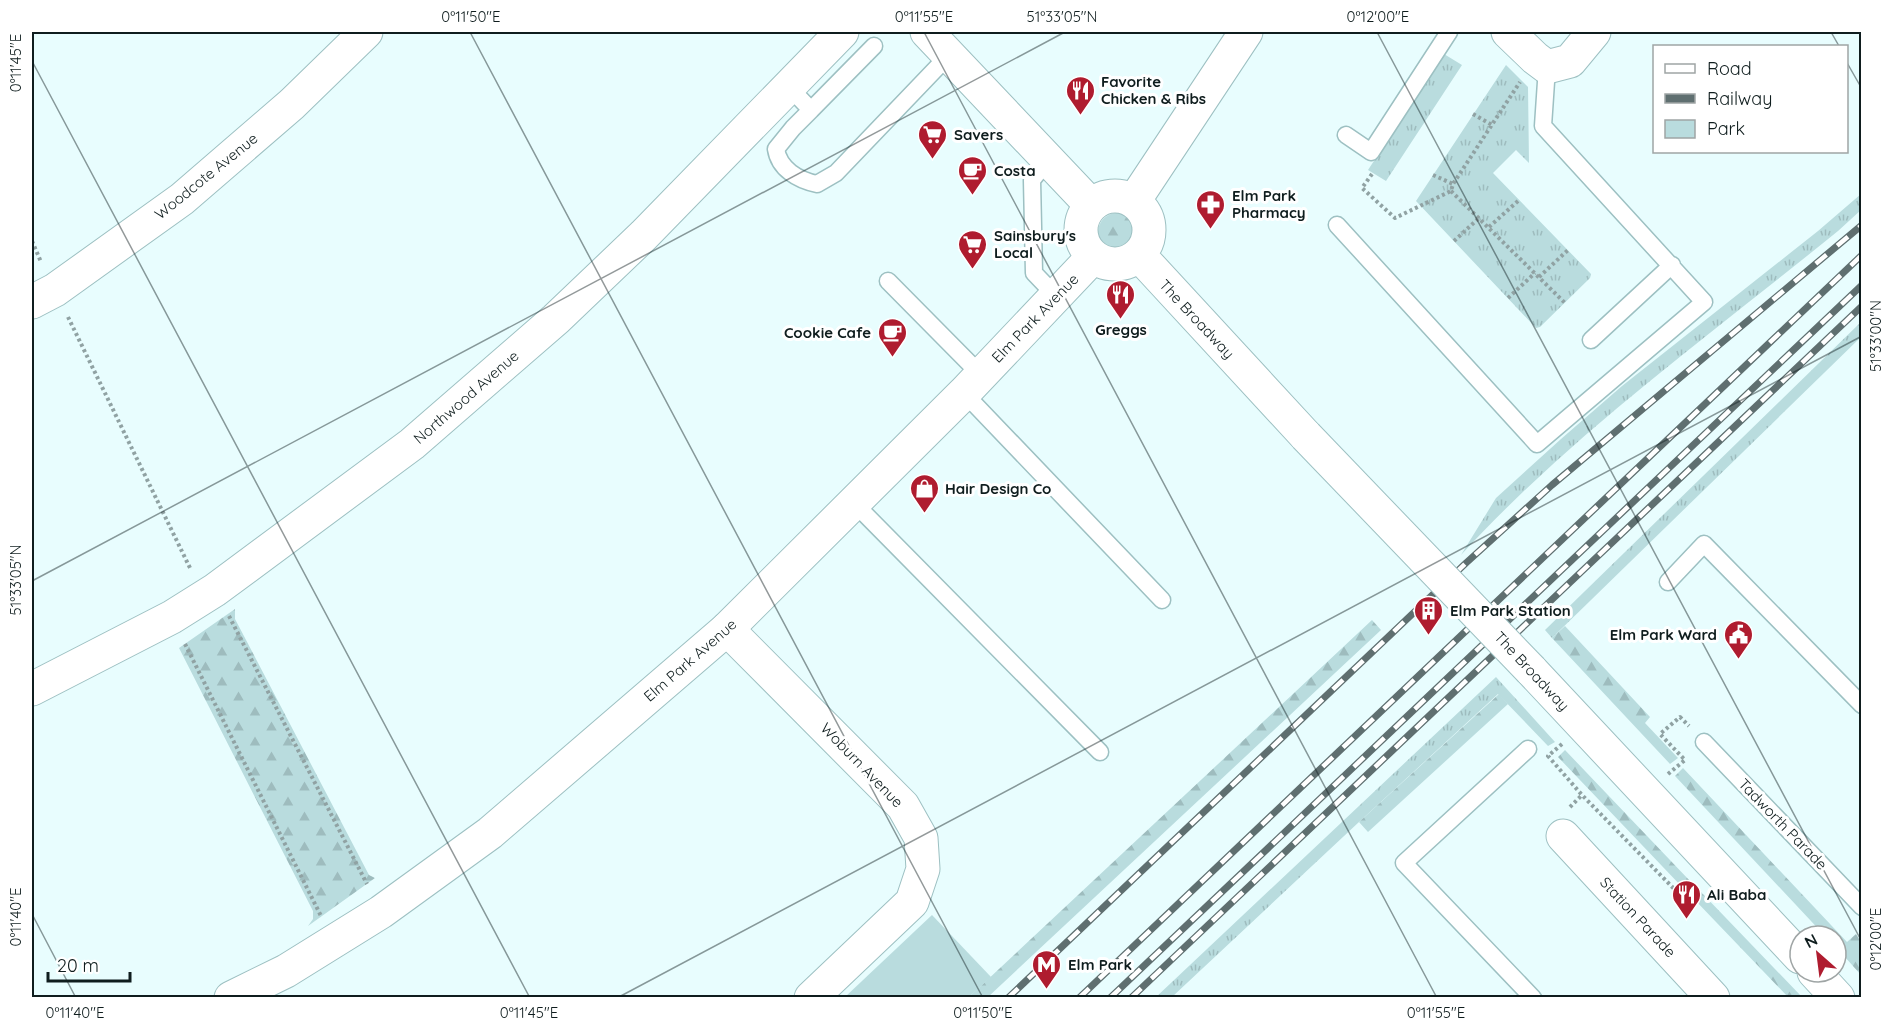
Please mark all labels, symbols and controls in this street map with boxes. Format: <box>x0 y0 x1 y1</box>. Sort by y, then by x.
text: 0°11'50"E <box>441 7 501 26</box>
text: 0°11'55"E <box>895 7 953 26</box>
text: 51°33'05"N <box>1026 7 1098 26</box>
text: 0°12'00"E <box>1347 7 1409 26</box>
text: 0°11'45"E <box>6 34 25 92</box>
legend <box>1653 45 1848 153</box>
text: Road <box>1707 57 1752 80</box>
place label: Favorite Chicken & Ribs <box>1101 72 1206 108</box>
restaurant icon: Favorite Chicken & Ribs <box>1064 74 1096 116</box>
text: Railway <box>1707 87 1773 110</box>
text: Park <box>1707 117 1745 140</box>
supermarket icon: Savers <box>917 118 949 160</box>
place label: Savers <box>954 125 1003 144</box>
street label: Woodcote Avenue <box>151 129 261 223</box>
cafe icon: Costa <box>957 154 989 196</box>
place label: Costa <box>994 161 1036 180</box>
place label: Elm Park Pharmacy <box>1232 186 1306 222</box>
pharmacy icon: Elm Park Pharmacy <box>1195 188 1227 230</box>
place label: Sainsbury's Local <box>994 226 1076 262</box>
supermarket icon: Sainsbury's Local <box>957 228 989 270</box>
street label: Elm Park Avenue <box>988 269 1082 367</box>
street label: The Broadway <box>1155 275 1239 363</box>
restaurant icon: Greggs <box>1105 278 1137 320</box>
text: 51°33'00"N <box>1866 300 1885 372</box>
cafe icon: Cookie Cafe <box>876 316 908 358</box>
place label: Greggs <box>1095 320 1147 339</box>
place label: Cookie Cafe <box>784 323 871 342</box>
street label: Northwood Avenue <box>409 346 523 448</box>
shop icon: Hair Design Co <box>908 472 940 514</box>
place label: Hair Design Co <box>945 479 1051 498</box>
text: 51°33'05"N <box>6 544 25 616</box>
building icon: Elm Park Station <box>1413 594 1445 636</box>
place label: Elm Park Station <box>1450 601 1571 620</box>
street label: Elm Park Avenue <box>640 614 740 706</box>
public building icon: Elm Park Ward <box>1722 618 1754 660</box>
place label: Elm Park Ward <box>1610 625 1717 644</box>
street label: The Broadway <box>1490 627 1574 715</box>
street label: Woburn Avenue <box>817 719 907 811</box>
street label: Tadworth Parade <box>1735 774 1831 874</box>
street label: Station Parade <box>1596 873 1680 961</box>
restaurant icon: Ali Baba <box>1670 878 1702 920</box>
place label: Ali Baba <box>1707 885 1766 904</box>
text: 0°11'40"E <box>6 888 25 947</box>
text: 0°12'00"E <box>1866 908 1885 970</box>
north arrow <box>1788 924 1848 984</box>
text: N <box>1801 929 1821 952</box>
scale bar <box>48 945 130 983</box>
metro station icon: Elm Park <box>1031 948 1063 990</box>
text: 20 m <box>57 954 99 977</box>
place label: Elm Park <box>1068 955 1132 974</box>
text: 0°11'40"E <box>46 1003 105 1022</box>
text: 0°11'45"E <box>500 1003 558 1022</box>
text: 0°11'50"E <box>953 1003 1013 1022</box>
text: 0°11'55"E <box>1407 1003 1465 1022</box>

